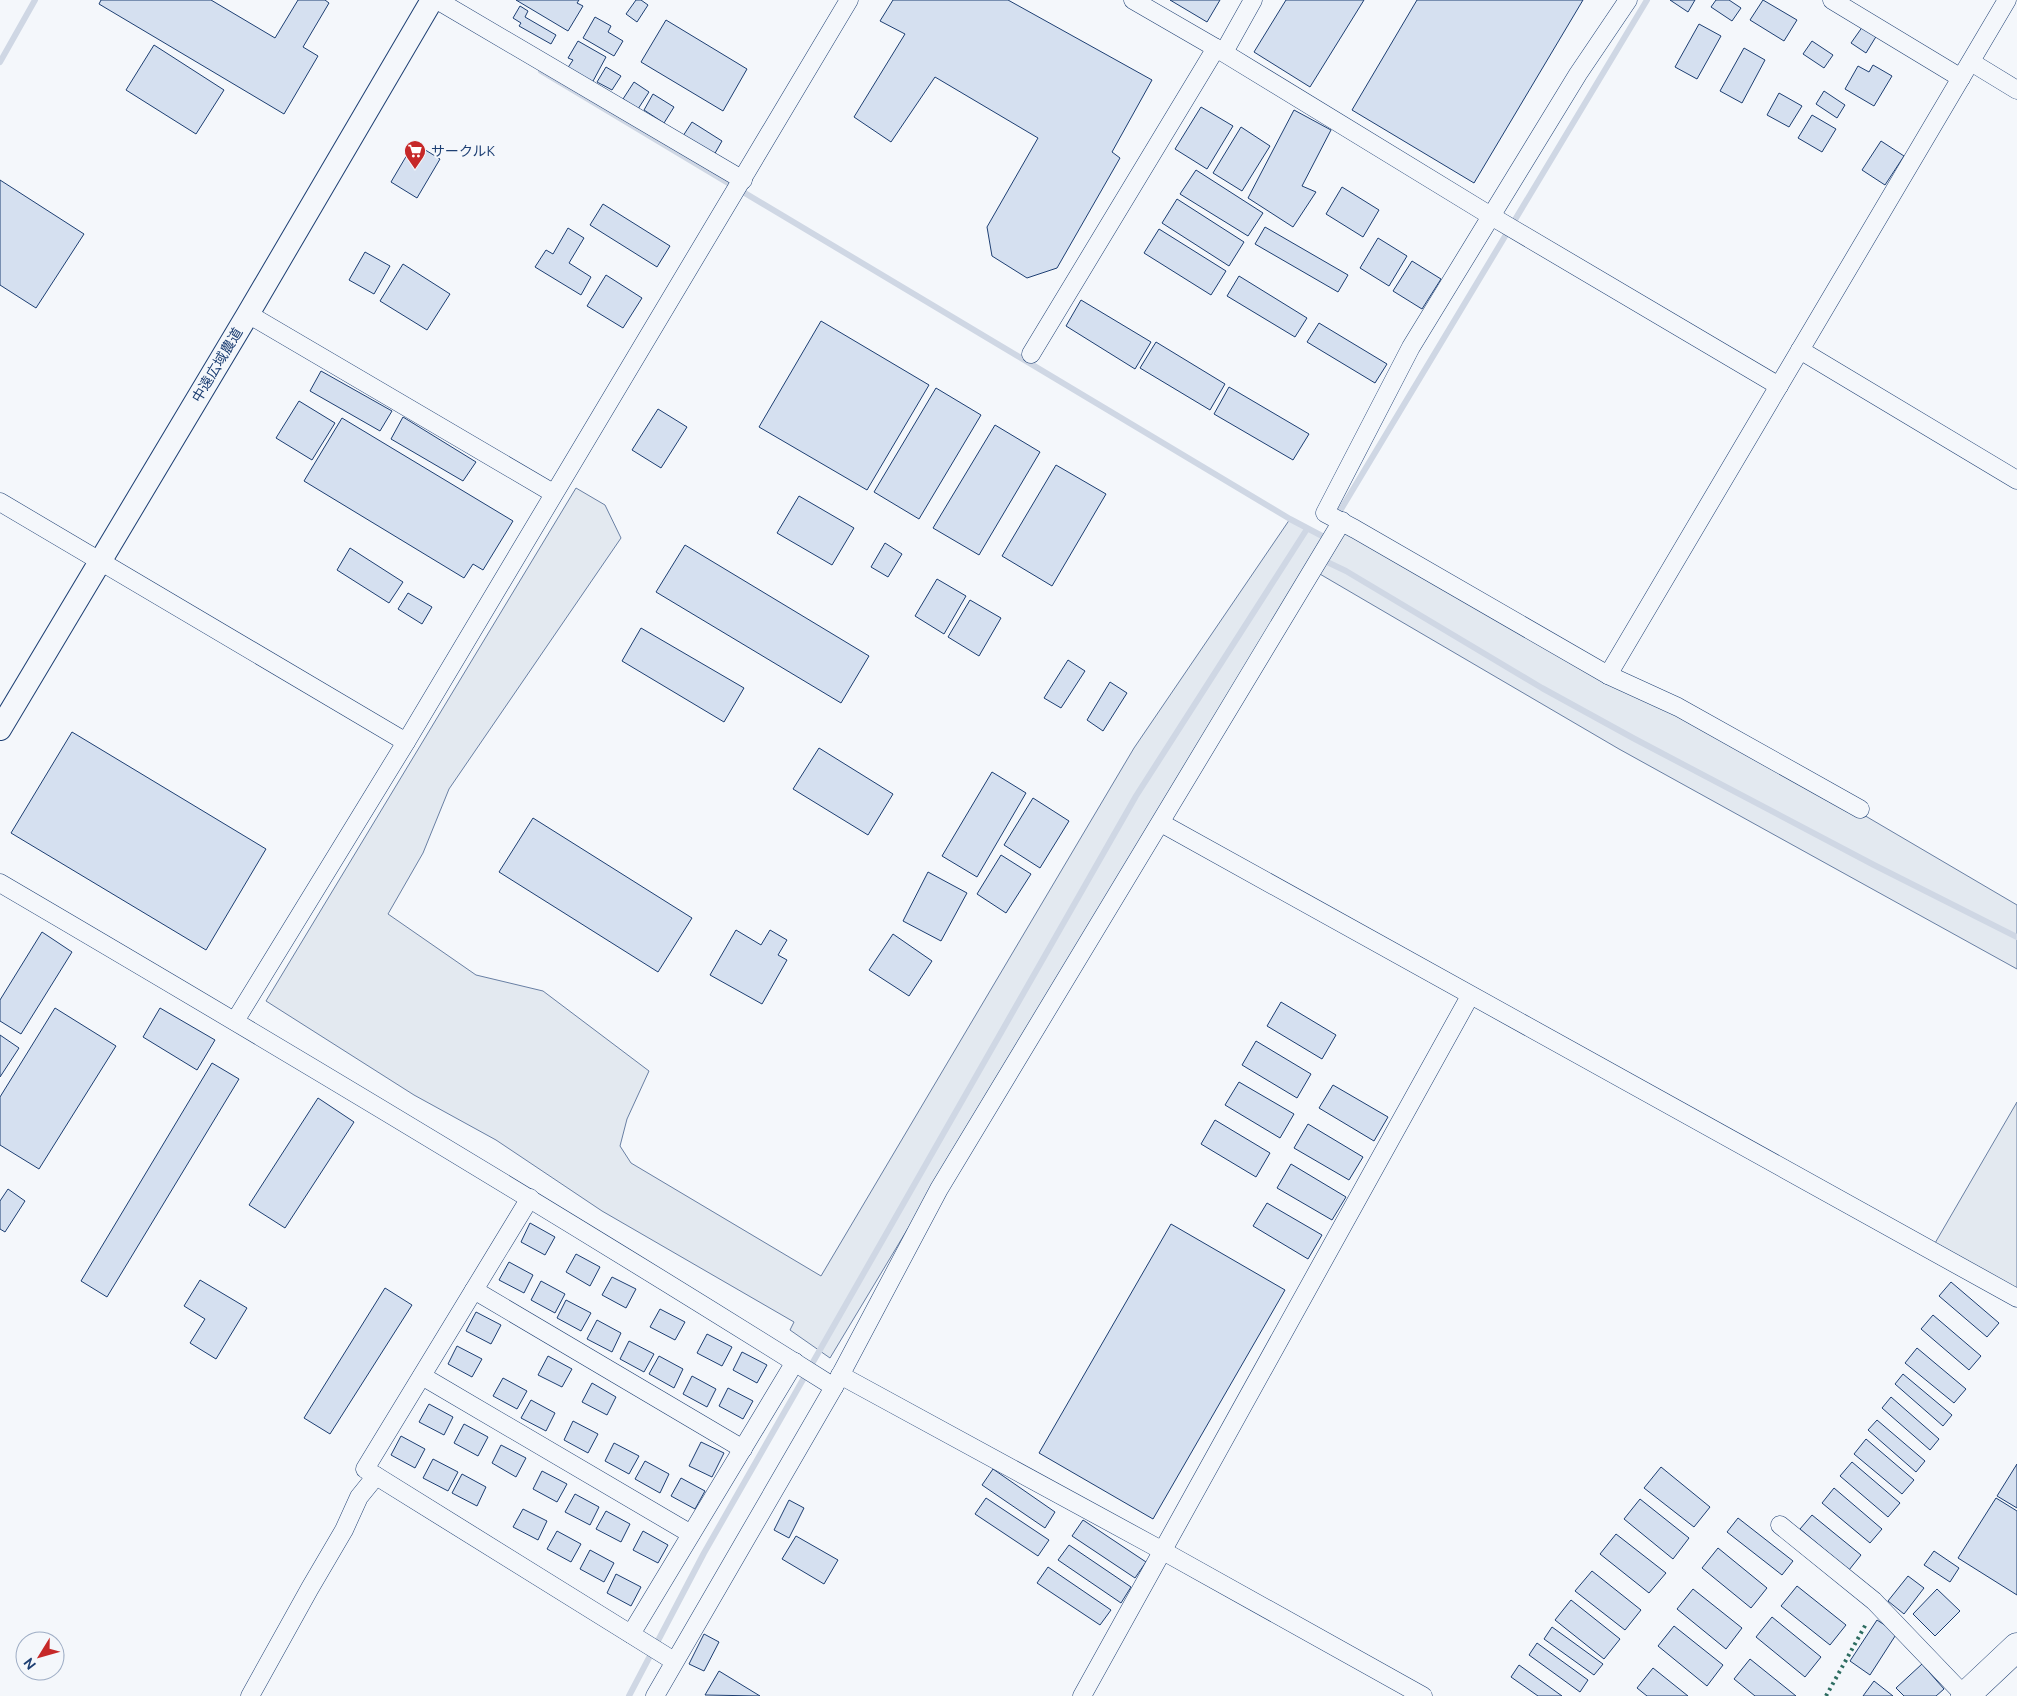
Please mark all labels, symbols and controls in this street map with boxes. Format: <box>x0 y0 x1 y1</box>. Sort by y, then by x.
supermarket icon: サークルK <box>403 139 427 170</box>
place label: サークルK <box>431 143 496 159</box>
street label: 中遠広域農道 <box>189 325 245 405</box>
north arrow <box>15 1631 65 1681</box>
text: N <box>20 1655 39 1673</box>

